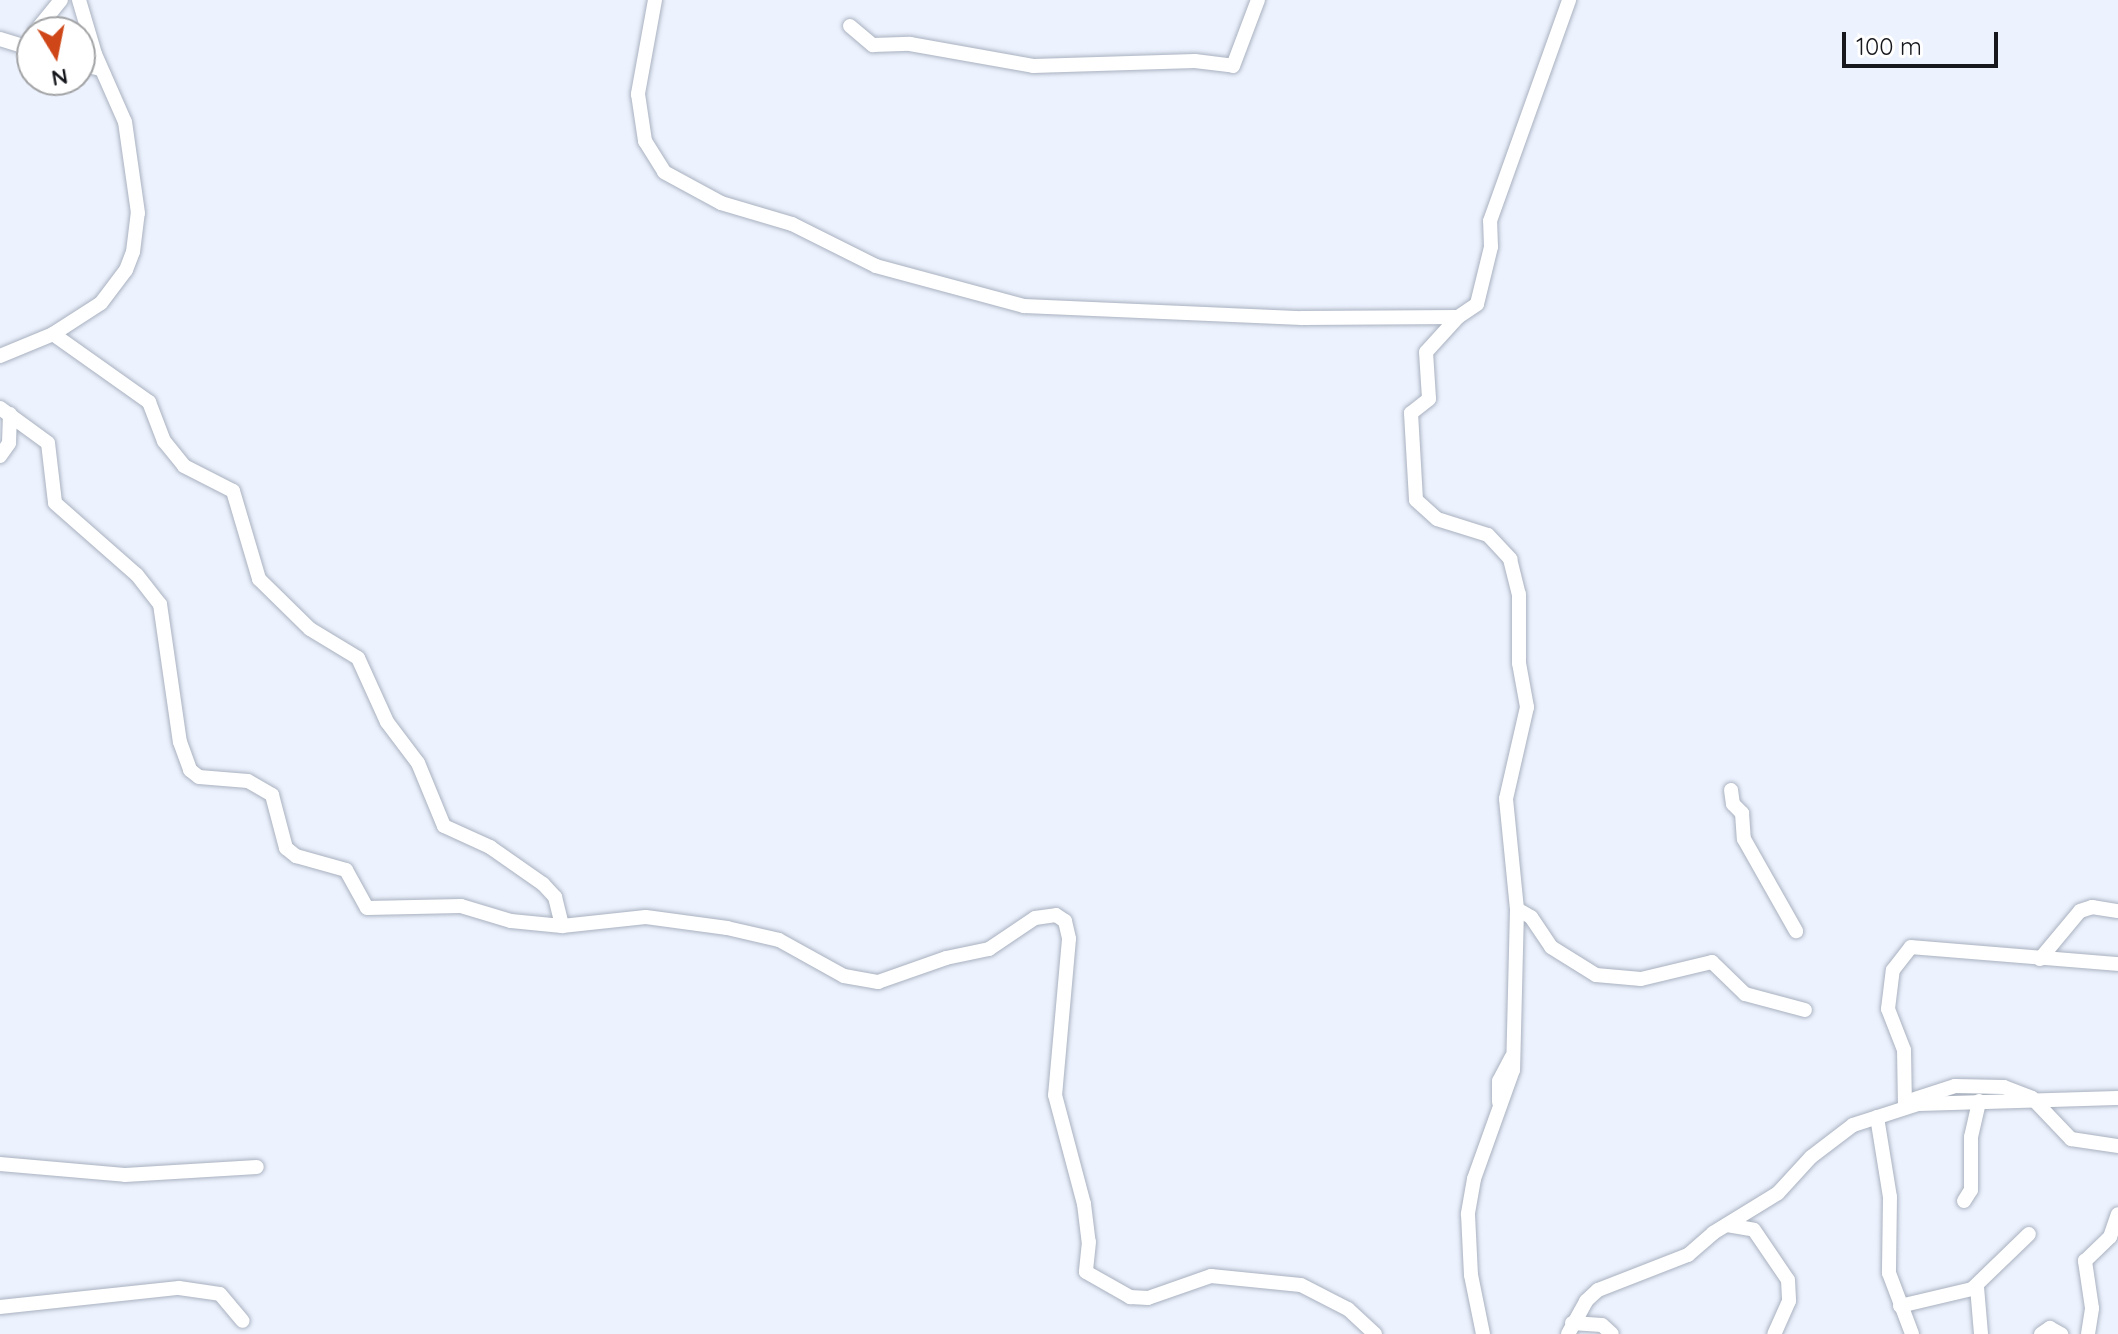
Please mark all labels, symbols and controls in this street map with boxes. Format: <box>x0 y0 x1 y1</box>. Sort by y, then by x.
north arrow <box>16 16 96 96</box>
scale bar <box>1846 16 2002 66</box>
text: 100 m <box>1856 31 1922 61</box>
text: N <box>49 62 70 93</box>

